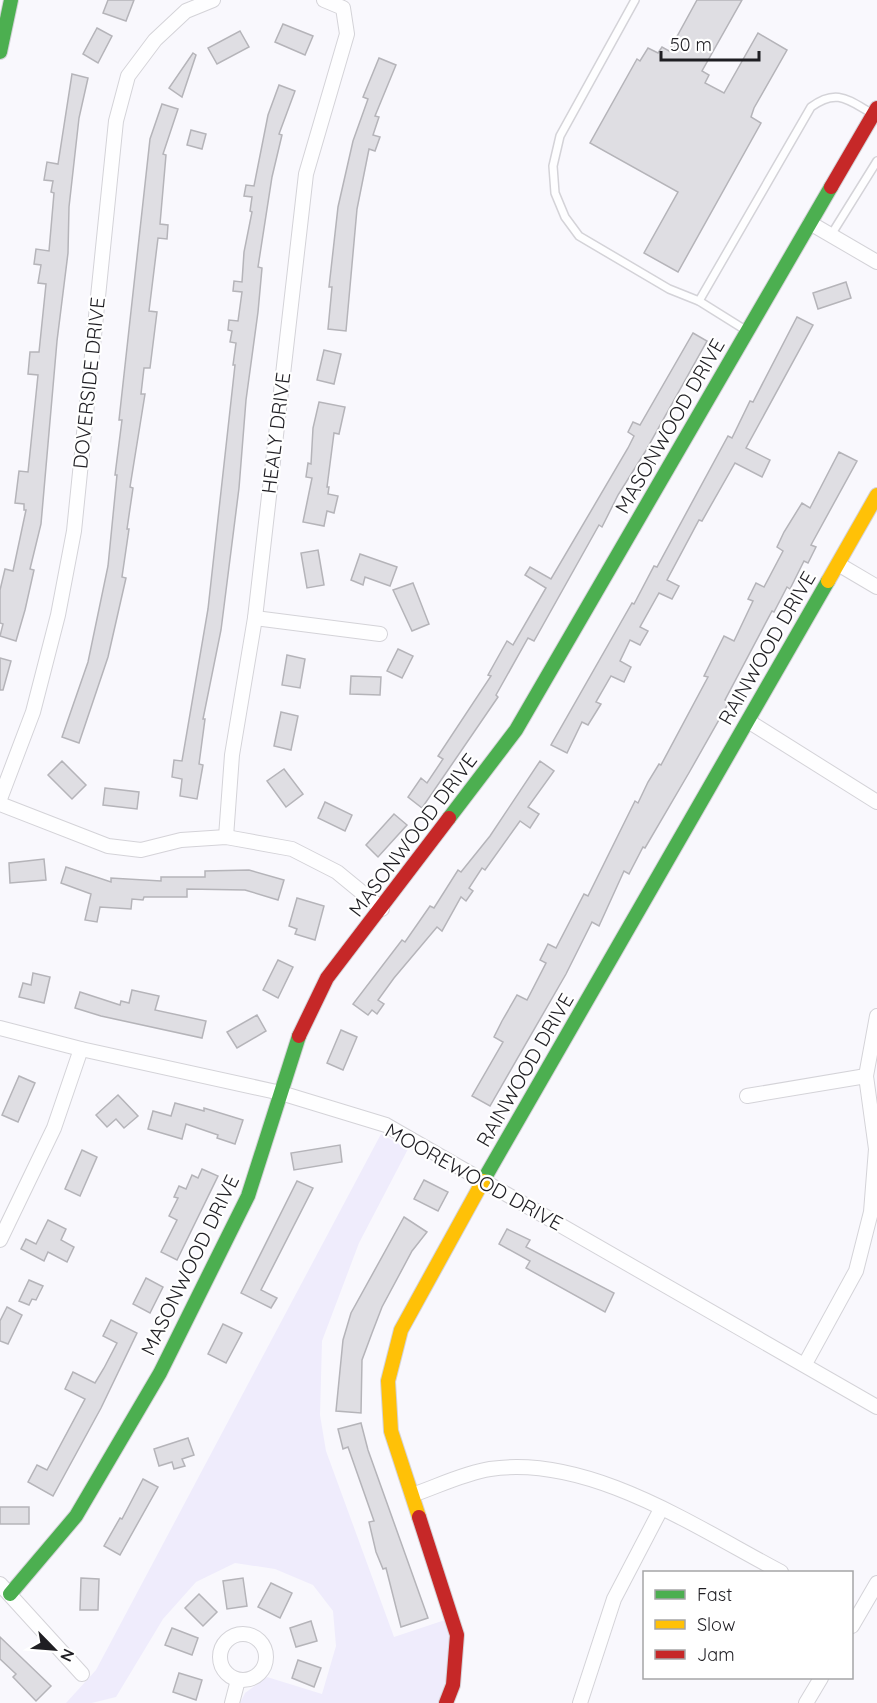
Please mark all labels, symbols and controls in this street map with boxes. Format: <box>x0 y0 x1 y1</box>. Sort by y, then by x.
scale bar <box>661 24 758 62</box>
text: 50 m <box>670 33 712 56</box>
street label: DOVERSIDE DRIVE <box>67 296 110 470</box>
street label: MASONWOOD DRIVE <box>609 334 730 518</box>
street label: HEALY DRIVE <box>256 371 295 495</box>
street label: RAINWOOD DRIVE <box>712 567 821 729</box>
street label: MASONWOOD DRIVE <box>343 748 482 921</box>
street label: RAINWOOD DRIVE <box>470 989 579 1151</box>
street label: MOOREWOOD DRIVE <box>381 1117 567 1236</box>
street label: MASONWOOD DRIVE <box>135 1170 244 1359</box>
legend <box>643 1571 853 1679</box>
text: Fast <box>697 1583 732 1606</box>
text: Slow <box>697 1613 735 1636</box>
north arrow <box>24 1619 84 1679</box>
text: Jam <box>697 1643 735 1666</box>
text: N <box>56 1646 79 1665</box>

